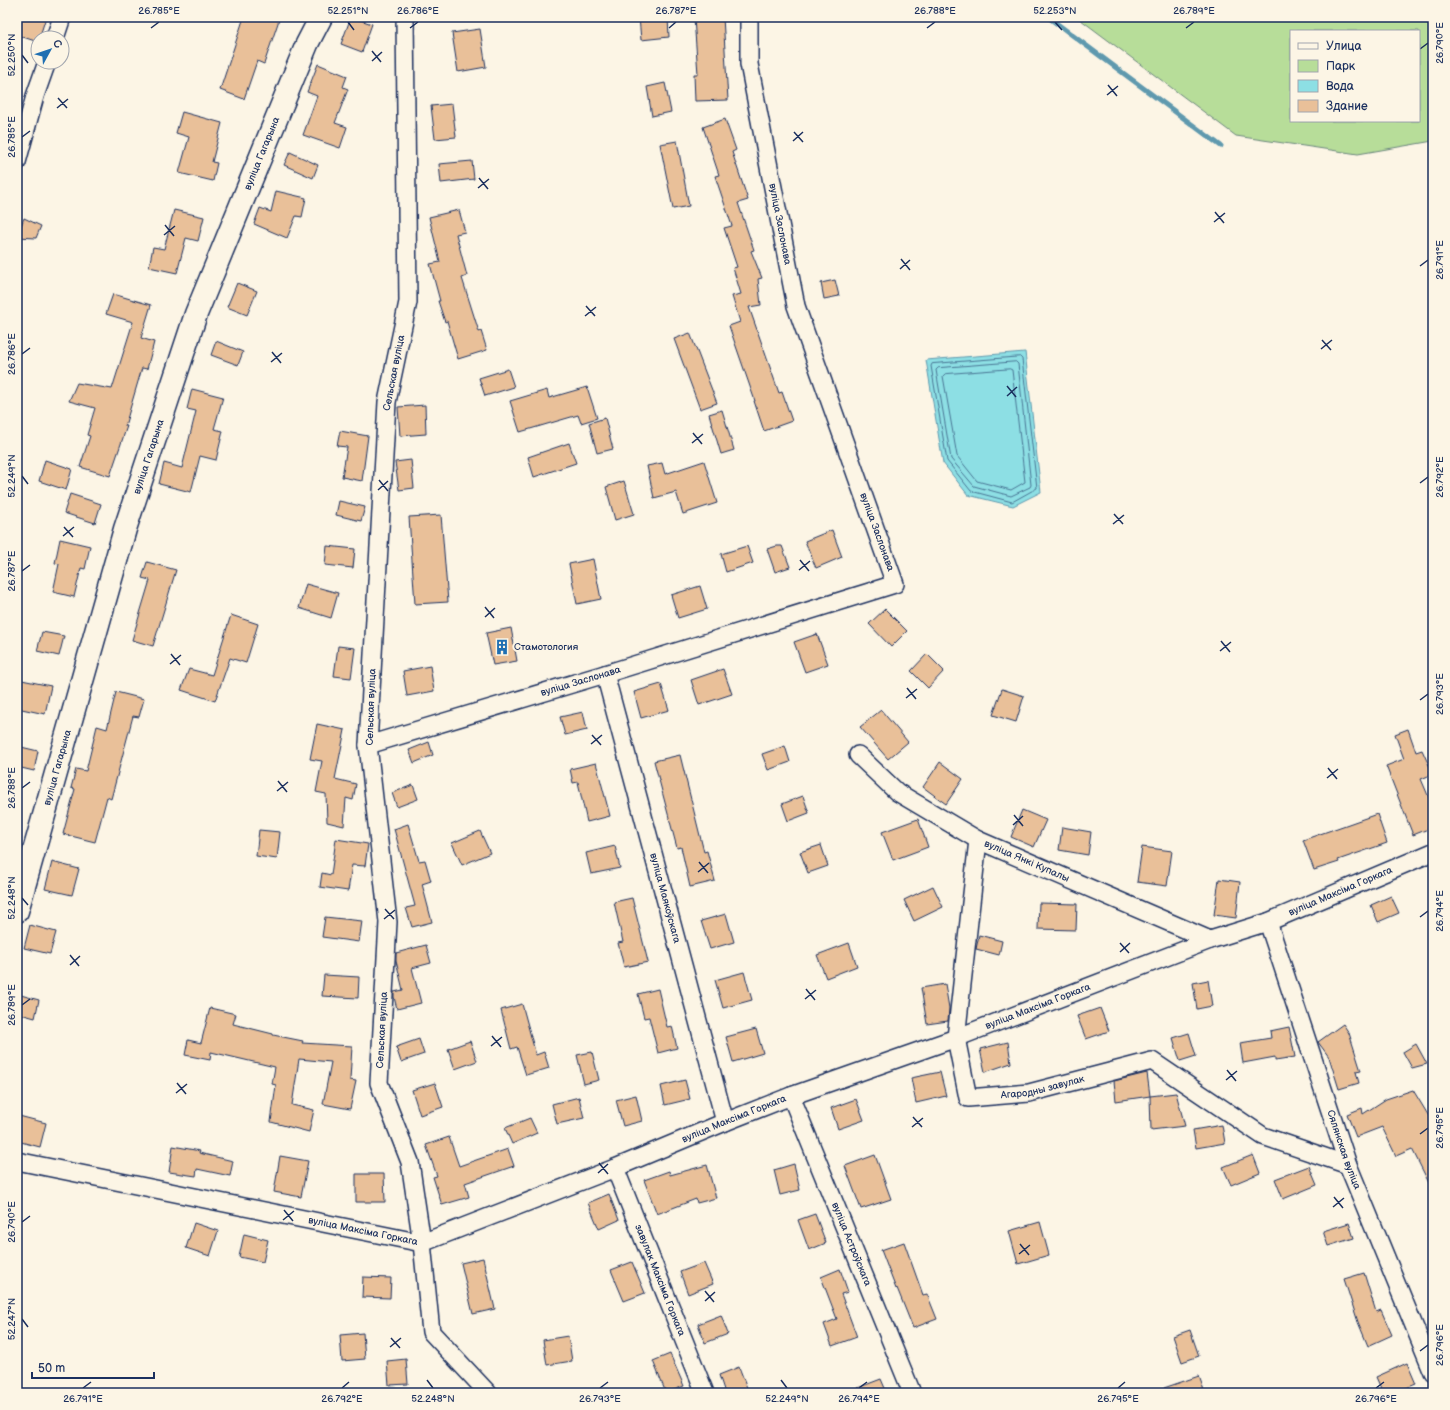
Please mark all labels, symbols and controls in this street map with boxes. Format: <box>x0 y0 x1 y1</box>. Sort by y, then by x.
text: 26.785°E <box>138 5 180 17</box>
text: 52.251°N <box>327 5 369 17</box>
text: 26.786°E <box>397 5 439 17</box>
text: 26.787°E <box>656 5 697 17</box>
text: 26.788°E <box>914 5 956 17</box>
text: 52.253°N <box>1033 5 1077 17</box>
text: 26.789°E <box>1173 5 1215 17</box>
text: 26.790°E <box>1434 22 1446 64</box>
north arrow <box>30 30 70 70</box>
legend <box>1290 30 1420 122</box>
text: 52.250°N <box>6 33 18 77</box>
text: С <box>50 37 65 51</box>
text: Улица <box>1326 39 1362 54</box>
text: Парк <box>1326 59 1356 74</box>
text: Вода <box>1326 79 1354 94</box>
text: Здание <box>1326 99 1368 114</box>
street label: вуліца Гагарына <box>242 115 282 192</box>
text: 26.785°E <box>6 116 18 158</box>
street label: вуліца Заслонава <box>766 182 794 266</box>
text: 26.791°E <box>1434 240 1446 280</box>
text: 26.786°E <box>6 333 18 375</box>
street label: Сельская вуліца <box>381 334 407 412</box>
street label: вуліца Гагарына <box>131 418 167 496</box>
text: 52.249°N <box>6 454 18 498</box>
text: 26.792°E <box>1434 456 1446 498</box>
street label: вуліца Заслонава <box>857 491 897 573</box>
text: 26.787°E <box>6 550 18 591</box>
building icon: Стамотология <box>493 638 511 656</box>
place label: Стамотология <box>514 641 579 653</box>
street label: вуліца Заслонава <box>539 663 622 699</box>
street label: Сельская вуліца <box>364 668 378 746</box>
text: 26.793°E <box>1434 673 1446 715</box>
street label: вуліца Гагарына <box>41 728 74 807</box>
text: 26.788°E <box>6 767 18 809</box>
street label: вуліца Янкі Купалы <box>982 837 1071 885</box>
street label: вуліца Маякоўскага <box>647 852 683 945</box>
street label: вуліца Максіма Горкага <box>1287 864 1394 919</box>
text: 52.248°N <box>6 876 18 920</box>
text: 26.794°E <box>1434 890 1446 932</box>
street label: вуліца Максіма Горкага <box>984 981 1092 1032</box>
text: 26.789°E <box>6 984 18 1026</box>
street label: Сельская вуліца <box>374 991 390 1069</box>
street label: Агародны завулак <box>999 1073 1086 1101</box>
street label: вуліца Максіма Горкага <box>680 1092 788 1145</box>
text: 26.795°E <box>1434 1107 1446 1149</box>
street label: Сялянская вуліца <box>1324 1108 1363 1191</box>
text: 26.790°E <box>6 1201 18 1243</box>
street label: вуліца Астроўскага <box>829 1201 874 1288</box>
street label: вуліца Максіма Горкага <box>307 1214 419 1248</box>
street label: завулак Максіма Горкага <box>632 1223 688 1338</box>
text: 52.247°N <box>6 1298 18 1340</box>
text: 26.796°E <box>1434 1324 1446 1366</box>
scale bar <box>32 1354 154 1380</box>
text: 50 m <box>38 1361 65 1376</box>
text: 26.791°E <box>63 1393 103 1405</box>
text: 26.792°E <box>321 1393 363 1405</box>
text: 52.248°N <box>411 1393 455 1405</box>
text: 26.793°E <box>579 1393 621 1405</box>
text: 52.249°N <box>765 1393 809 1405</box>
text: 26.794°E <box>838 1393 880 1405</box>
text: 26.795°E <box>1097 1393 1139 1405</box>
text: 26.796°E <box>1355 1393 1397 1405</box>

